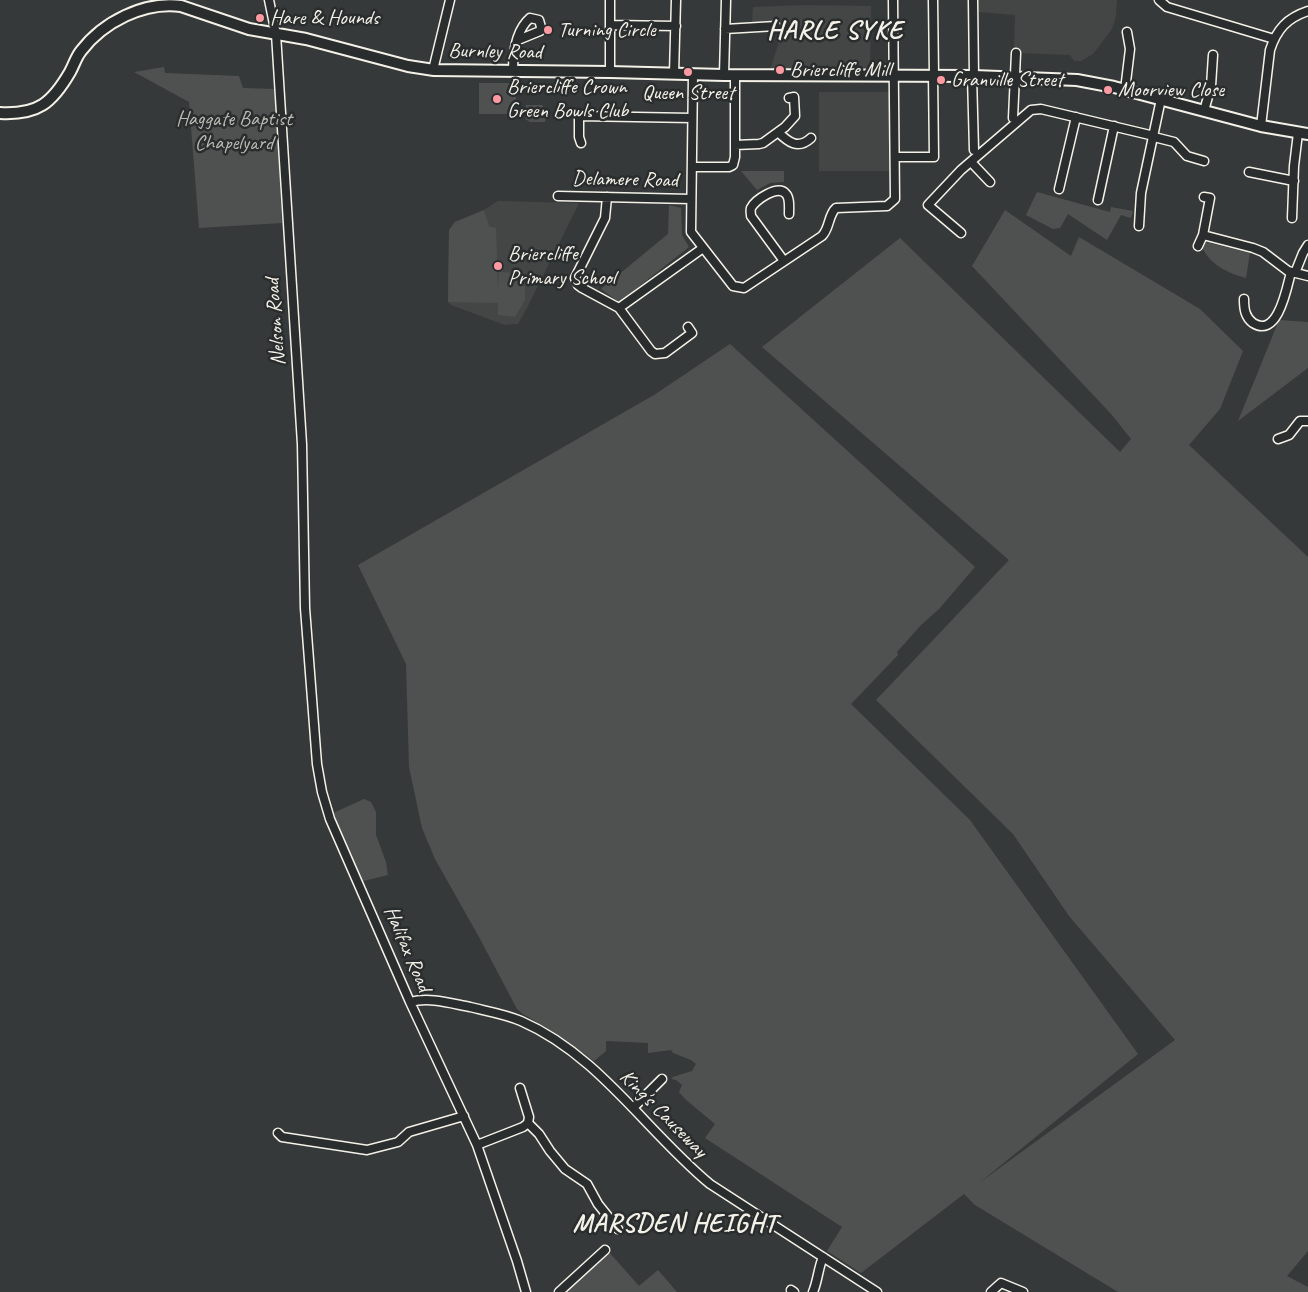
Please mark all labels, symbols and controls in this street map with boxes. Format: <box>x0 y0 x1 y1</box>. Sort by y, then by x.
place label: Hare & Hounds <box>270 5 379 31</box>
marker: Hare & Hounds <box>254 12 266 24</box>
district label: HARLE SYKE <box>767 15 903 47</box>
place label: Turning Circle <box>558 17 656 43</box>
marker: Turning Circle <box>542 24 554 36</box>
street label: Burnley Road <box>448 39 542 65</box>
place label: Briercliffe Mill <box>790 57 891 83</box>
marker: Briercliffe Mill <box>774 64 786 76</box>
marker: Queen Street <box>682 66 694 78</box>
place label: Granville Street <box>951 67 1063 93</box>
place label: Briercliffe Crown Green Bowls Club <box>507 74 628 124</box>
marker: Granville Street <box>935 74 947 86</box>
place label: Moorview Close <box>1118 77 1224 103</box>
place label: Queen Street <box>642 80 734 106</box>
marker: Moorview Close <box>1102 84 1114 96</box>
marker: Briercliffe Crown Green Bowls Club <box>491 93 503 105</box>
park label: Haggate Baptist Chapelyard <box>176 106 292 156</box>
street label: Delamere Road <box>572 166 678 194</box>
place label: Briercliffe Primary School <box>508 241 616 291</box>
marker: Briercliffe Primary School <box>492 260 504 272</box>
street label: Nelson Road <box>260 277 292 367</box>
street label: Halifax Road <box>378 902 436 996</box>
street label: King's Causeway <box>614 1065 712 1163</box>
district label: MARSDEN HEIGHT <box>573 1208 777 1240</box>

